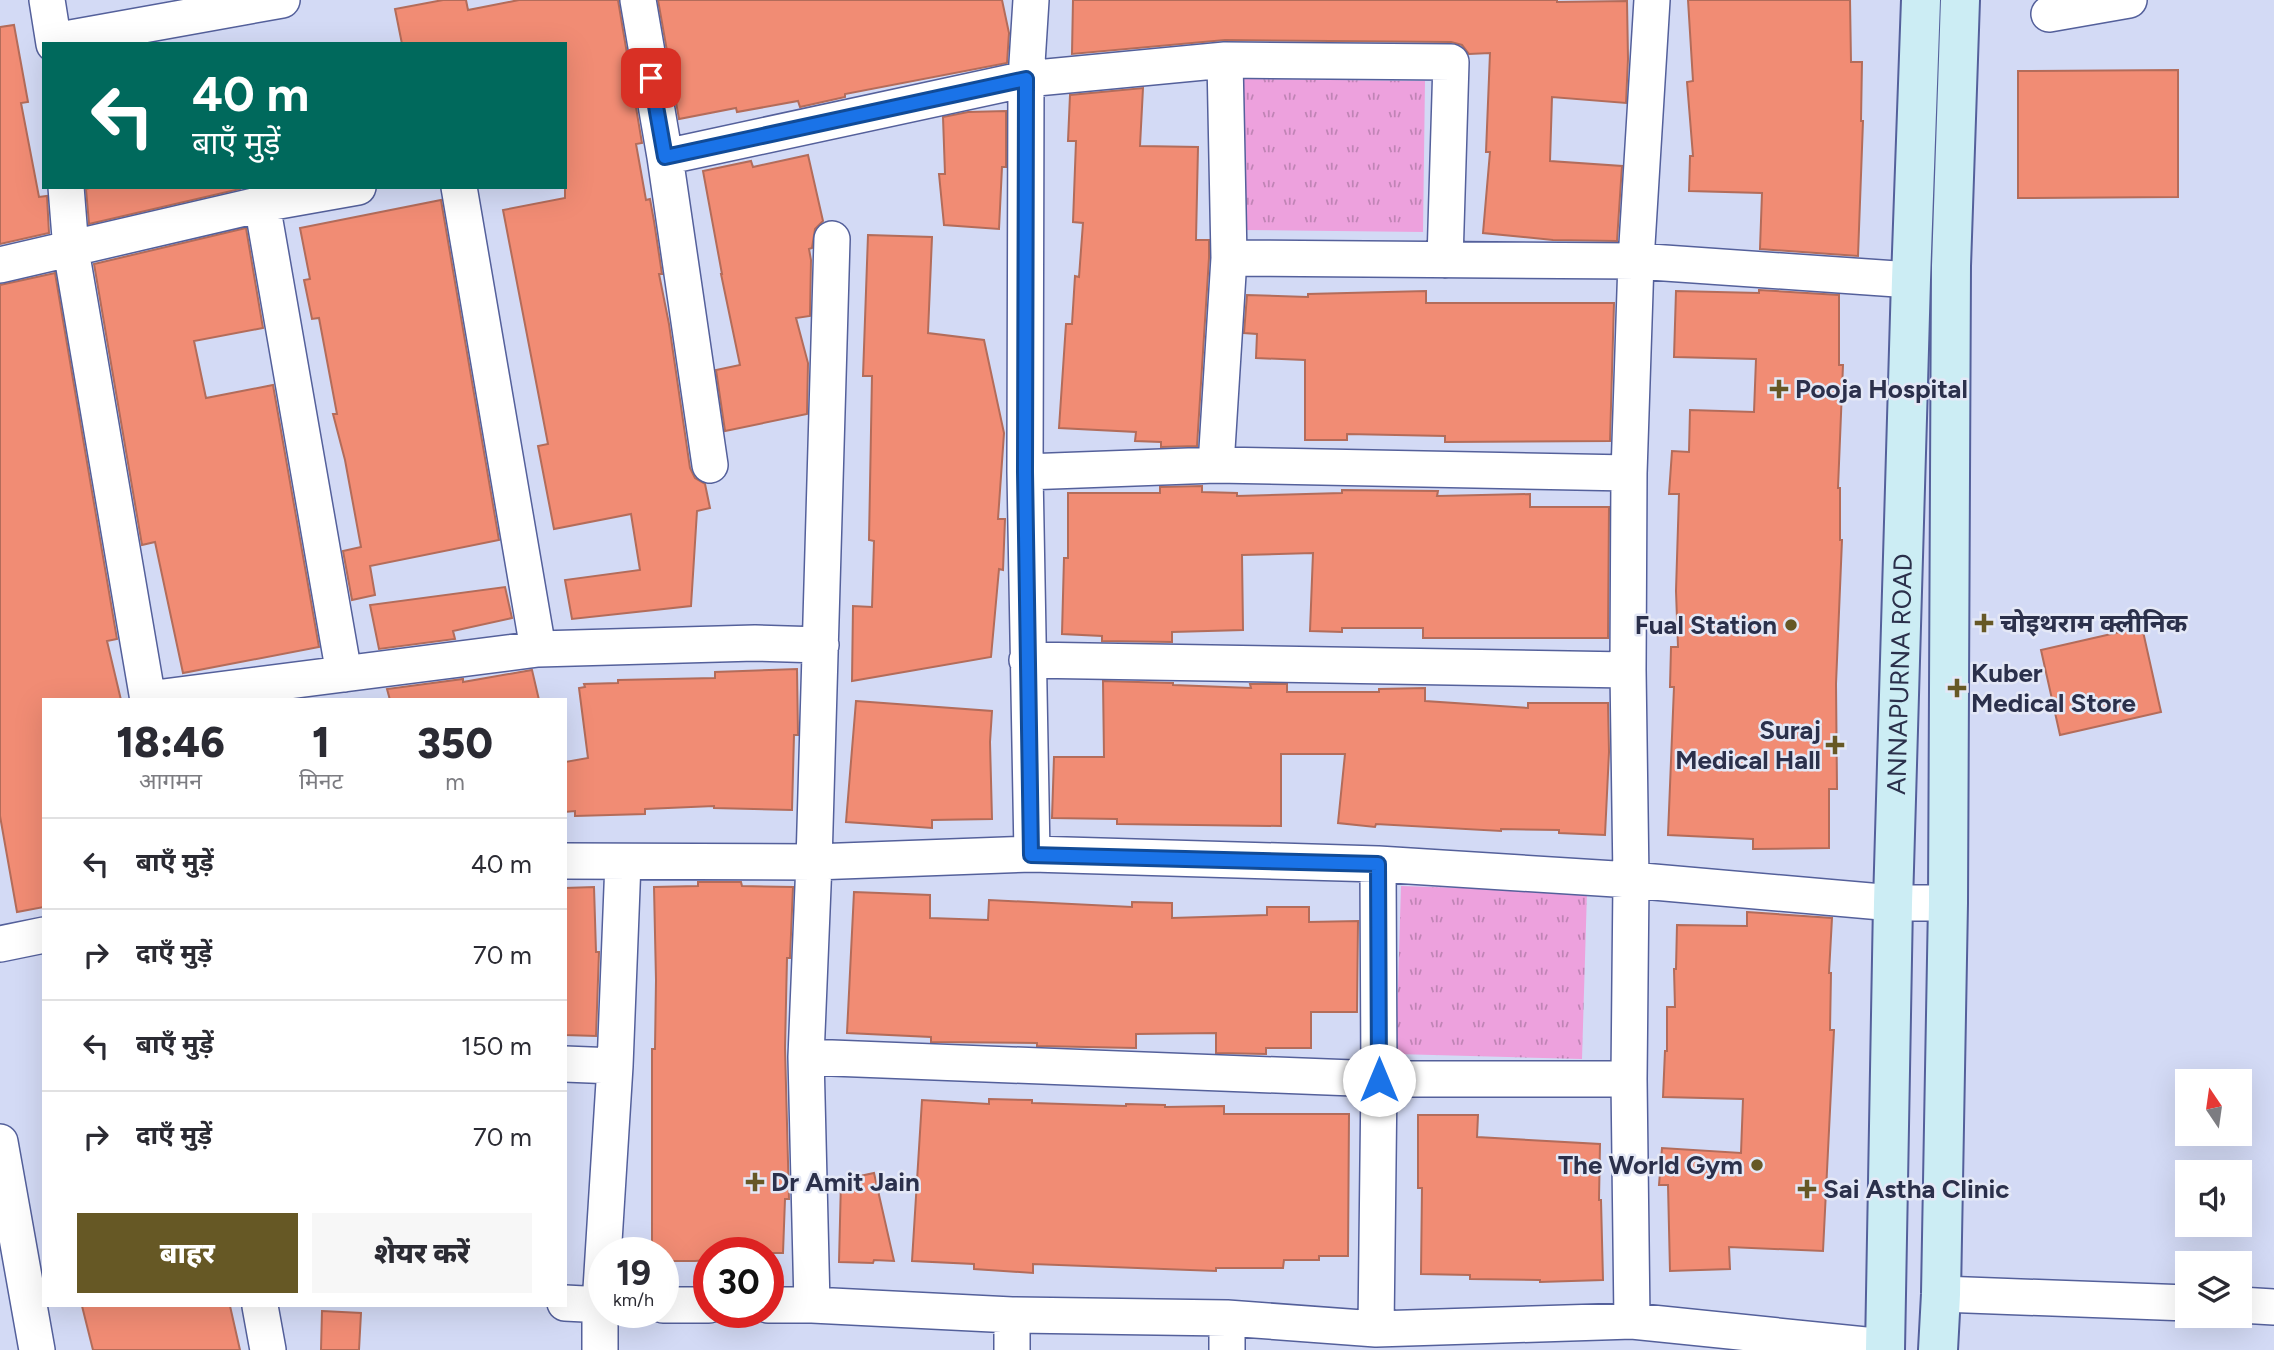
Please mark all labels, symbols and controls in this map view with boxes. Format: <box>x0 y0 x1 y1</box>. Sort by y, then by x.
pin <box>621 48 681 108</box>
icon: arrive <box>632 59 670 97</box>
text: 40 m <box>192 64 309 123</box>
icon: left <box>77 70 168 161</box>
text: बाएँ मुड़ें <box>192 124 280 162</box>
place label: Pooja Hospital <box>1795 373 1968 405</box>
marker: Pooja Hospital <box>1769 379 1789 399</box>
street label: ANNAPURNA ROAD <box>1880 553 1919 795</box>
place label: चोइथराम क्लीनिक <box>2000 607 2188 639</box>
place label: Fual Station <box>1635 609 1777 641</box>
marker: चोइथराम क्लीनिक <box>1974 613 1994 633</box>
marker: Fual Station <box>1783 617 1799 633</box>
place label: Kuber Medical Store <box>1971 657 2136 719</box>
marker: Kuber Medical Store <box>1949 680 1965 696</box>
place label: Suraj Medical Hall <box>1675 714 1821 776</box>
text: 18:46 <box>116 717 225 768</box>
text: 1 <box>312 717 330 768</box>
text: 350 <box>417 718 493 769</box>
marker: Suraj Medical Hall <box>1827 737 1843 753</box>
text: आगमन <box>139 767 202 795</box>
text: मिनट <box>299 767 343 795</box>
text: m <box>445 768 465 796</box>
icon: left <box>77 845 115 883</box>
text: बाएँ मुड़ें <box>136 846 213 878</box>
text: 40 m <box>471 848 532 880</box>
icon: right <box>77 936 115 974</box>
text: दाएँ मुड़ें <box>136 937 212 969</box>
text: 70 m <box>473 939 532 971</box>
icon: left <box>77 1027 115 1065</box>
text: बाएँ मुड़ें <box>136 1028 213 1060</box>
text: 150 m <box>461 1030 532 1062</box>
position arrow <box>1342 1043 1416 1117</box>
north arrow <box>2175 1069 2252 1146</box>
map controls <box>2175 1069 2252 1328</box>
icon: right <box>77 1118 115 1156</box>
text: दाएँ मुड़ें <box>136 1119 212 1151</box>
text: 70 m <box>473 1121 532 1153</box>
place label: The World Gym <box>1558 1149 1743 1181</box>
marker: The World Gym <box>1749 1157 1765 1173</box>
button: sound <box>2175 1160 2252 1237</box>
place label: Dr Amit Jain <box>771 1166 920 1198</box>
marker: Dr Amit Jain <box>745 1172 765 1192</box>
place label: Sai Astha Clinic <box>1823 1173 2009 1205</box>
marker: Sai Astha Clinic <box>1797 1179 1817 1199</box>
button: बाहर <box>77 1213 298 1293</box>
button: शेयर करें <box>312 1213 532 1293</box>
speed limit sign: 30 <box>693 1237 784 1328</box>
button: layers <box>2175 1251 2252 1328</box>
text: 19 <box>616 1252 651 1294</box>
text: km/h <box>613 1289 654 1311</box>

